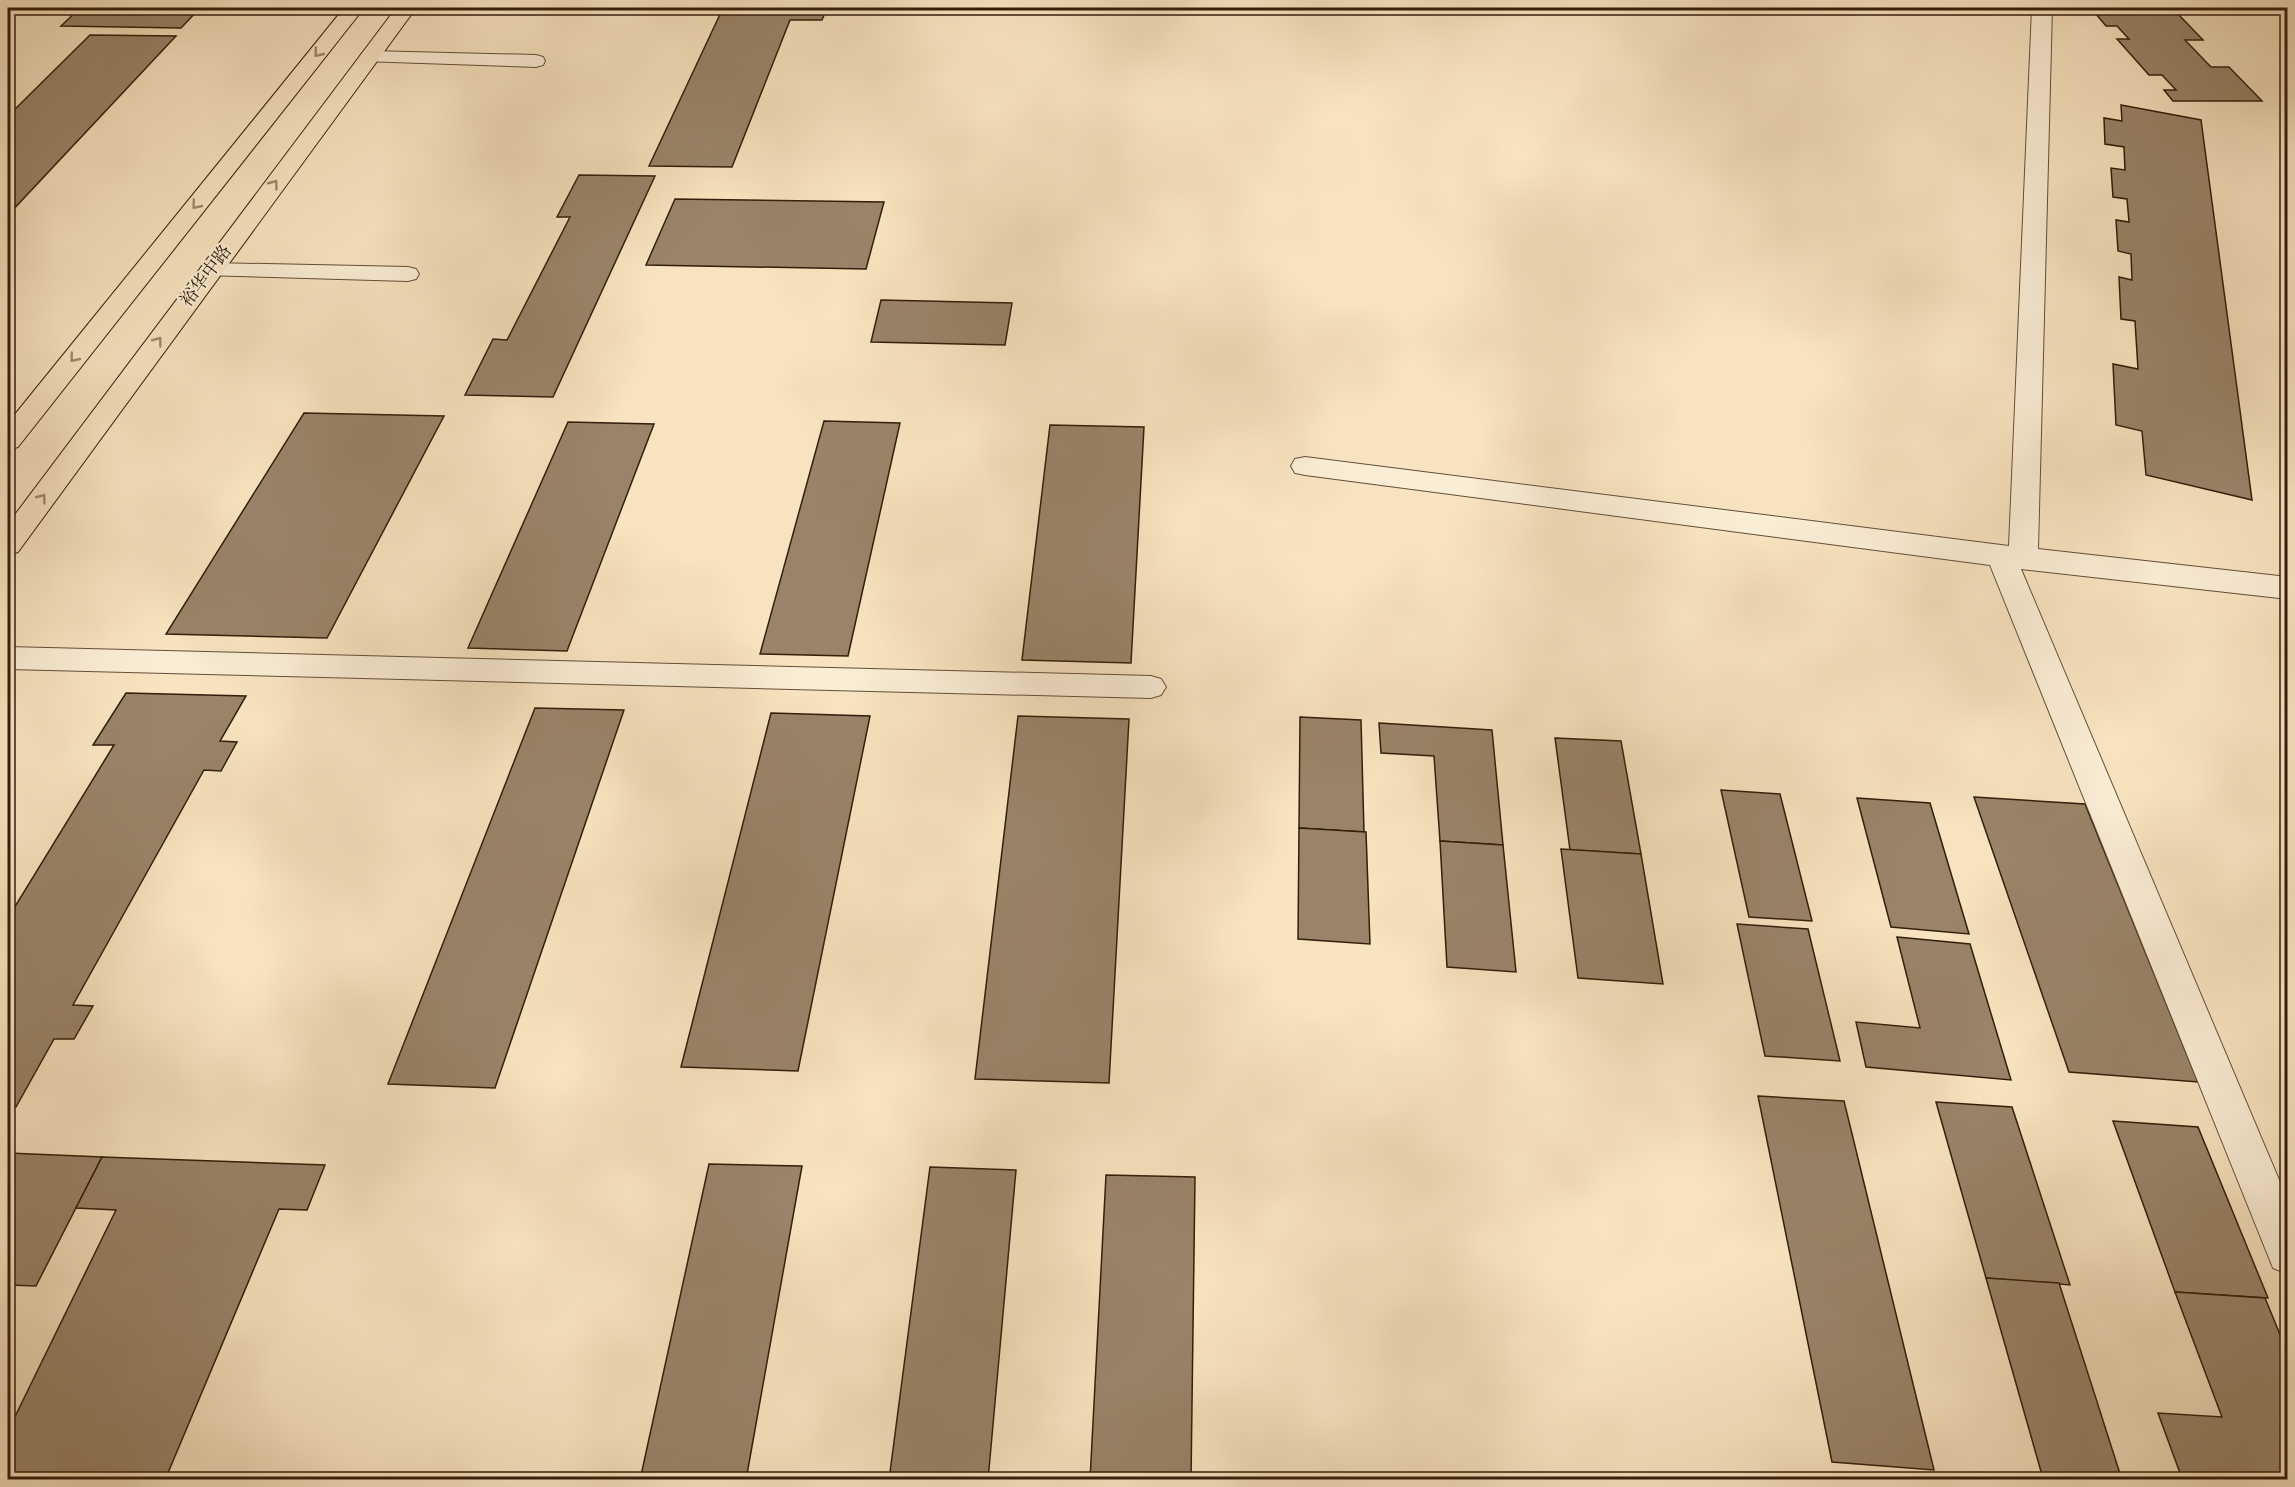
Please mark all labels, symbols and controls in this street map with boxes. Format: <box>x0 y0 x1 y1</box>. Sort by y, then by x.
one-way arrow <box>314 46 325 57</box>
one-way arrow <box>267 180 278 191</box>
one-way arrow <box>192 199 203 210</box>
street label: 裕华中路 <box>175 240 237 312</box>
one-way arrow <box>151 336 162 347</box>
one-way arrow <box>70 351 81 362</box>
one-way arrow <box>35 493 46 504</box>

